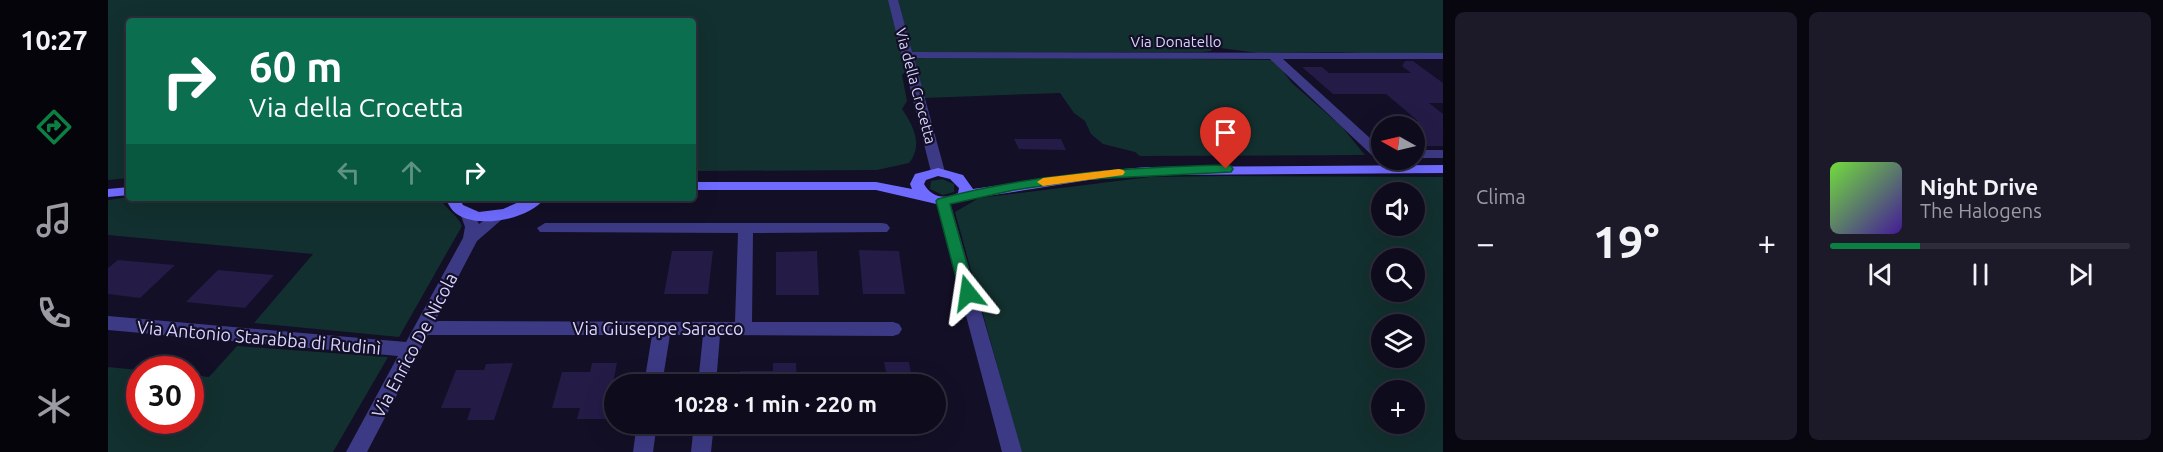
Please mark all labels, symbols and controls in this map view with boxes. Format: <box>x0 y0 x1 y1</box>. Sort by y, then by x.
text: 10:27 <box>20 25 88 55</box>
street label: Via della Crocetta <box>892 26 940 146</box>
street label: Via Donatello <box>1130 33 1222 50</box>
icon: right <box>150 42 228 120</box>
text: 60 m <box>249 43 343 90</box>
text: Via della Crocetta <box>249 92 464 122</box>
icon: directions <box>33 106 75 148</box>
pin <box>1200 107 1251 169</box>
icon: arrive <box>1209 116 1242 149</box>
north arrow <box>1371 116 1425 170</box>
map controls <box>1371 116 1425 434</box>
icon: left <box>332 156 365 189</box>
icon: ahead <box>395 156 428 189</box>
icon: right <box>458 156 491 189</box>
text: Night Drive <box>1920 174 2038 199</box>
button: sound <box>1371 182 1425 236</box>
text: Clima <box>1476 185 1526 208</box>
icon: music <box>33 199 75 241</box>
text: The Halogens <box>1920 199 2042 222</box>
text: 19° <box>1593 216 1659 267</box>
text: − <box>1476 224 1495 261</box>
text: + <box>1757 224 1776 261</box>
button: search <box>1371 248 1425 302</box>
icon: previous <box>1864 258 1897 291</box>
icon: pause <box>1964 258 1997 291</box>
icon: next <box>2064 258 2097 291</box>
position arrow <box>936 261 1000 325</box>
street label: Via Enrico De Nicola <box>367 269 461 421</box>
icon: phone <box>33 292 75 334</box>
button: layers <box>1371 314 1425 368</box>
street label: Via Antonio Starabba di Rudinì <box>136 316 382 358</box>
street label: Via Giuseppe Saracco <box>572 318 744 338</box>
speed limit sign: 30 <box>126 356 204 434</box>
button: + <box>1371 380 1425 434</box>
icon: climate <box>33 385 75 427</box>
text: 10:28 · 1 min · 220 m <box>673 391 877 416</box>

